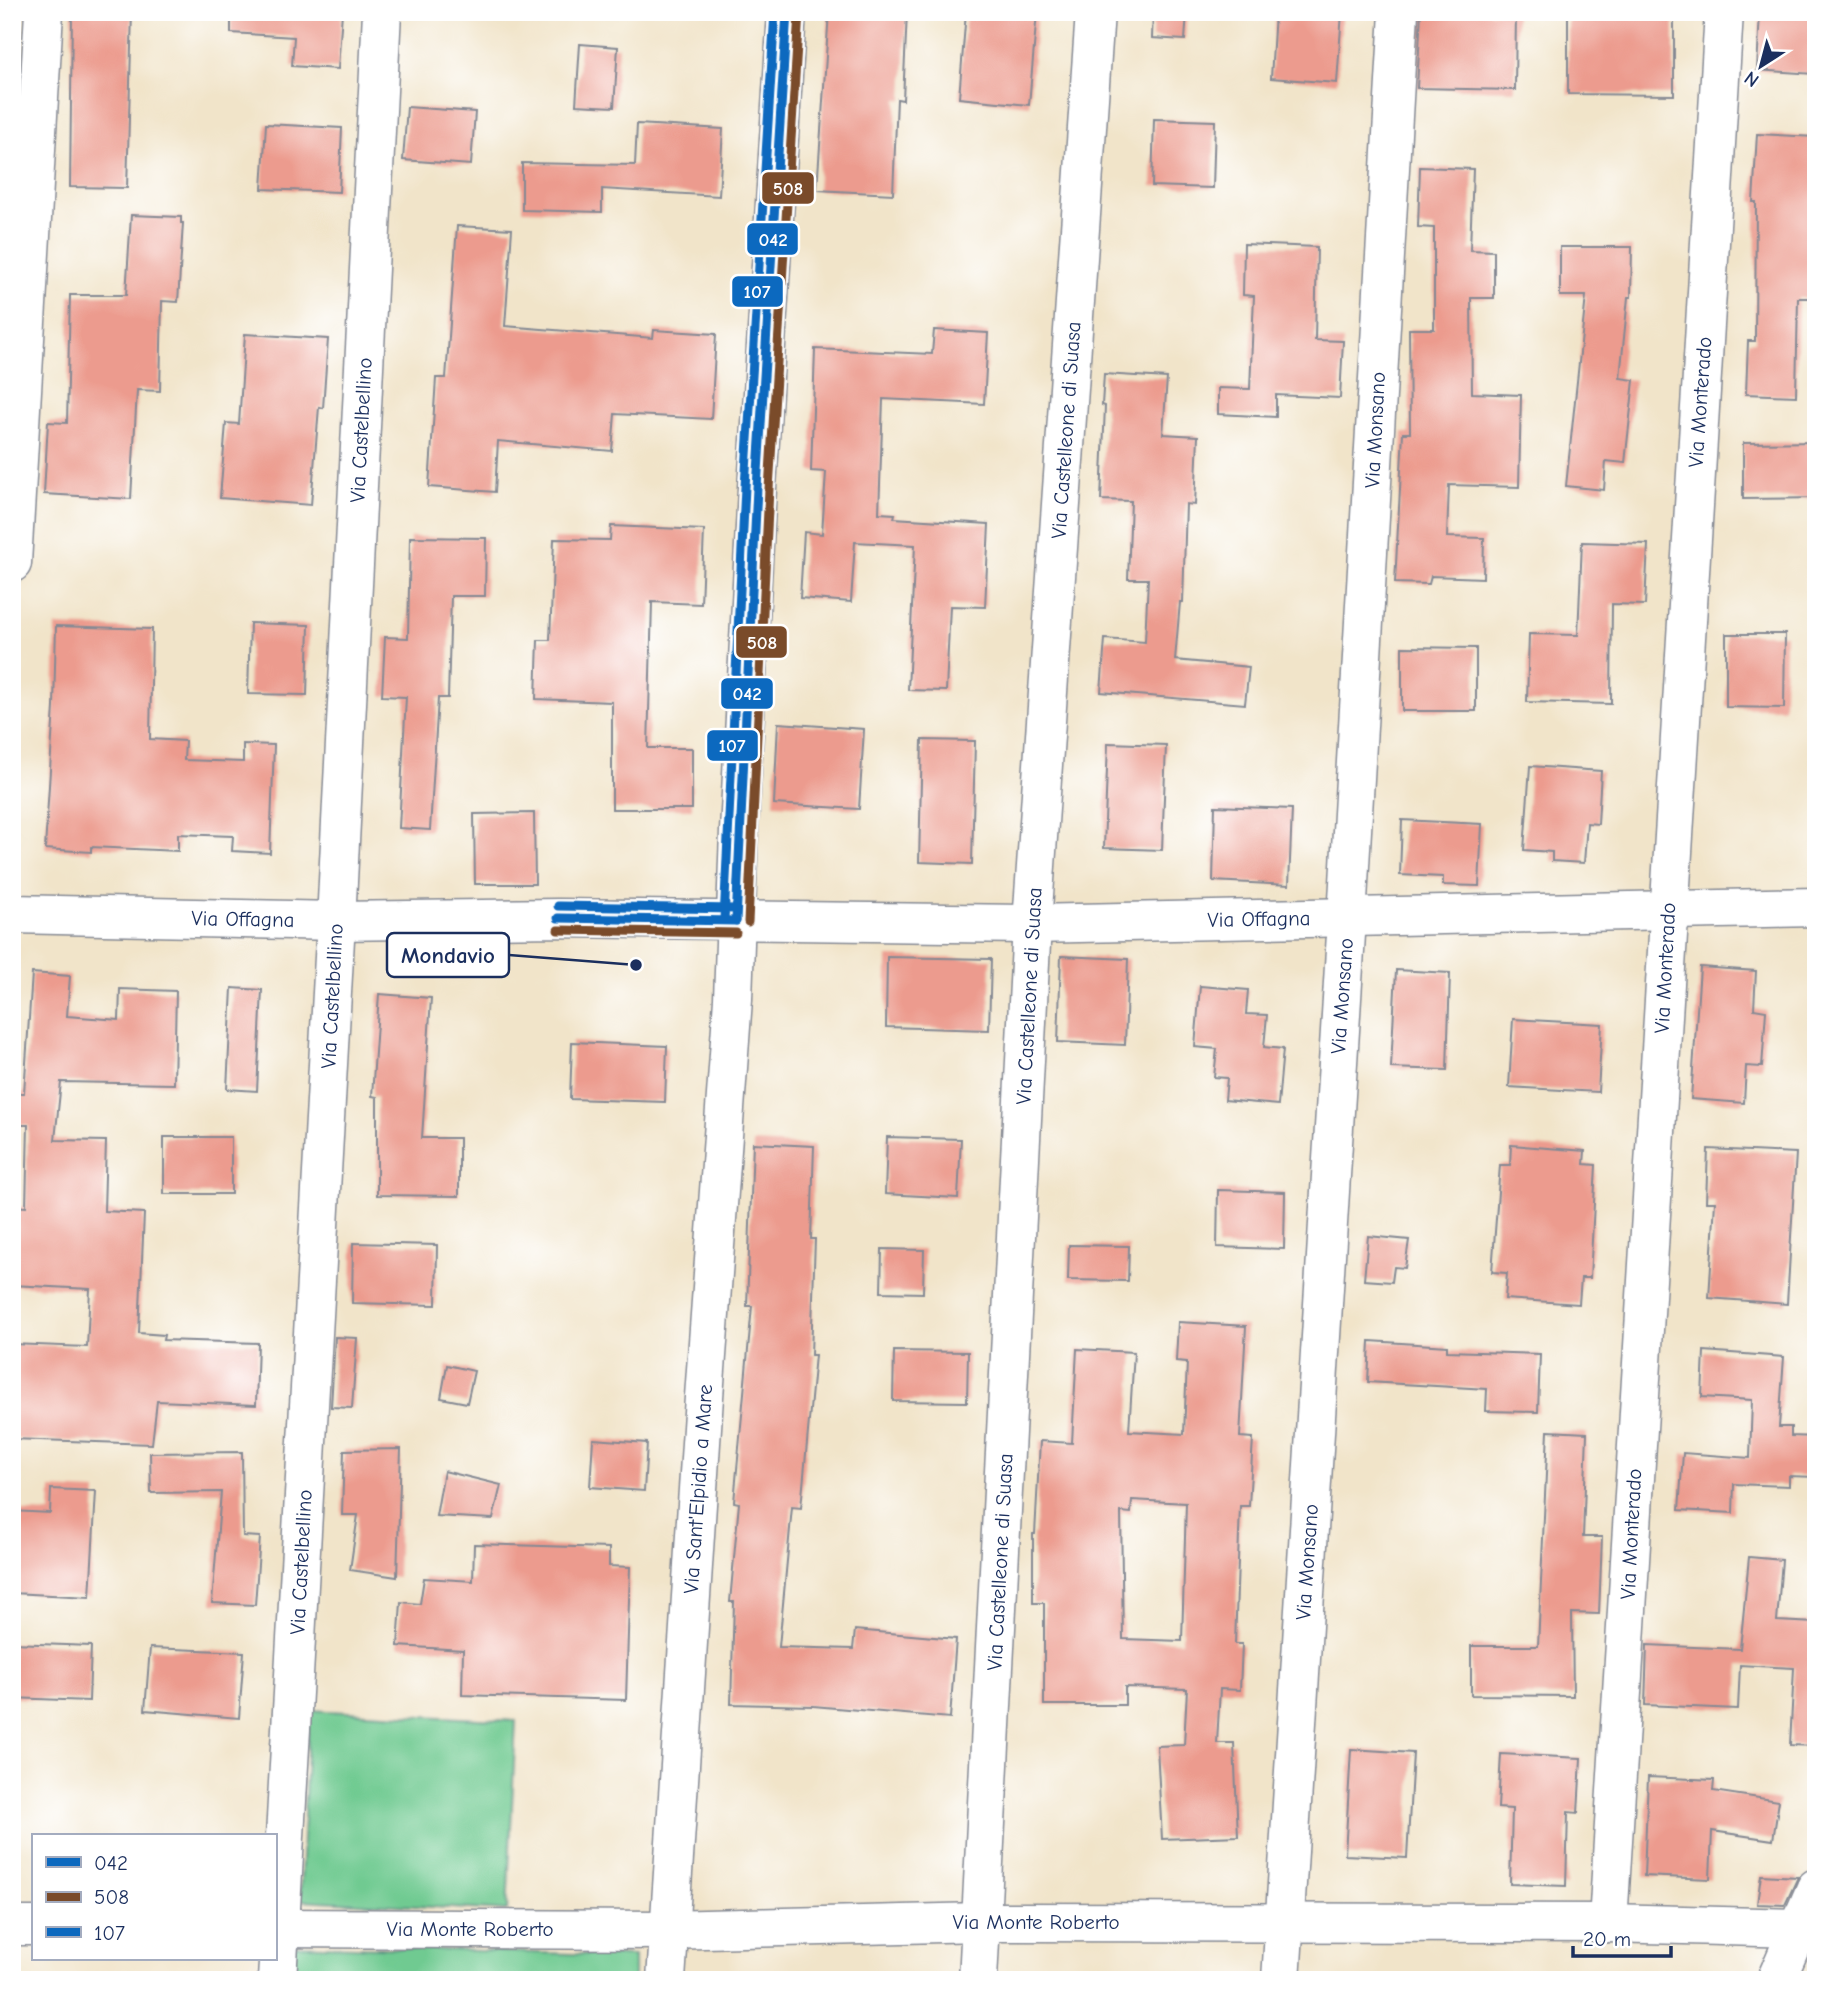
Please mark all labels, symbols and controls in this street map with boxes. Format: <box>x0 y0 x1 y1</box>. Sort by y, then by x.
north arrow <box>1727 32 1797 102</box>
text: N <box>1740 66 1763 91</box>
line badge: 508 <box>761 171 815 205</box>
text: 508 <box>773 178 803 200</box>
line badge: 042 <box>746 222 799 256</box>
text: 042 <box>758 229 788 251</box>
line badge: 107 <box>731 275 784 308</box>
text: 107 <box>744 281 771 303</box>
street label: Via Castelleone di Suasa <box>1046 321 1086 539</box>
street label: Via Monterado <box>1683 336 1717 468</box>
street label: Via Castelbellino <box>345 357 377 503</box>
street label: Via Monsano <box>1360 371 1390 489</box>
line badge: 508 <box>735 625 788 659</box>
text: 508 <box>747 632 777 654</box>
line badge: 042 <box>720 677 774 710</box>
text: 042 <box>732 683 762 705</box>
line badge: 107 <box>706 729 759 762</box>
text: 107 <box>719 735 746 757</box>
street label: Via Castelleone di Suasa <box>1011 887 1047 1105</box>
street label: Via Monterado <box>1650 902 1680 1034</box>
street label: Via Offagna <box>191 906 295 932</box>
street label: Via Offagna <box>1207 906 1311 932</box>
street label: Via Castelbellino <box>316 923 348 1069</box>
callout: Mondavio <box>387 933 509 977</box>
street label: Via Monsano <box>1326 937 1358 1055</box>
text: Mondavio <box>401 942 495 969</box>
street label: Via Sant'Elpidio a Mare <box>679 1383 717 1595</box>
street label: Via Castelleone di Suasa <box>982 1453 1018 1671</box>
street label: Via Monterado <box>1616 1468 1646 1600</box>
street label: Via Castelbellino <box>285 1489 317 1635</box>
street label: Via Monsano <box>1291 1503 1323 1621</box>
legend <box>32 1834 276 1960</box>
text: 042 <box>94 1851 128 1875</box>
text: 508 <box>94 1885 129 1909</box>
street label: Via Monte Roberto <box>952 1910 1120 1934</box>
scale bar <box>1573 1915 1671 1959</box>
street label: Via Monte Roberto <box>386 1917 554 1941</box>
text: 107 <box>94 1921 125 1945</box>
text: 20 m <box>1583 1927 1631 1951</box>

